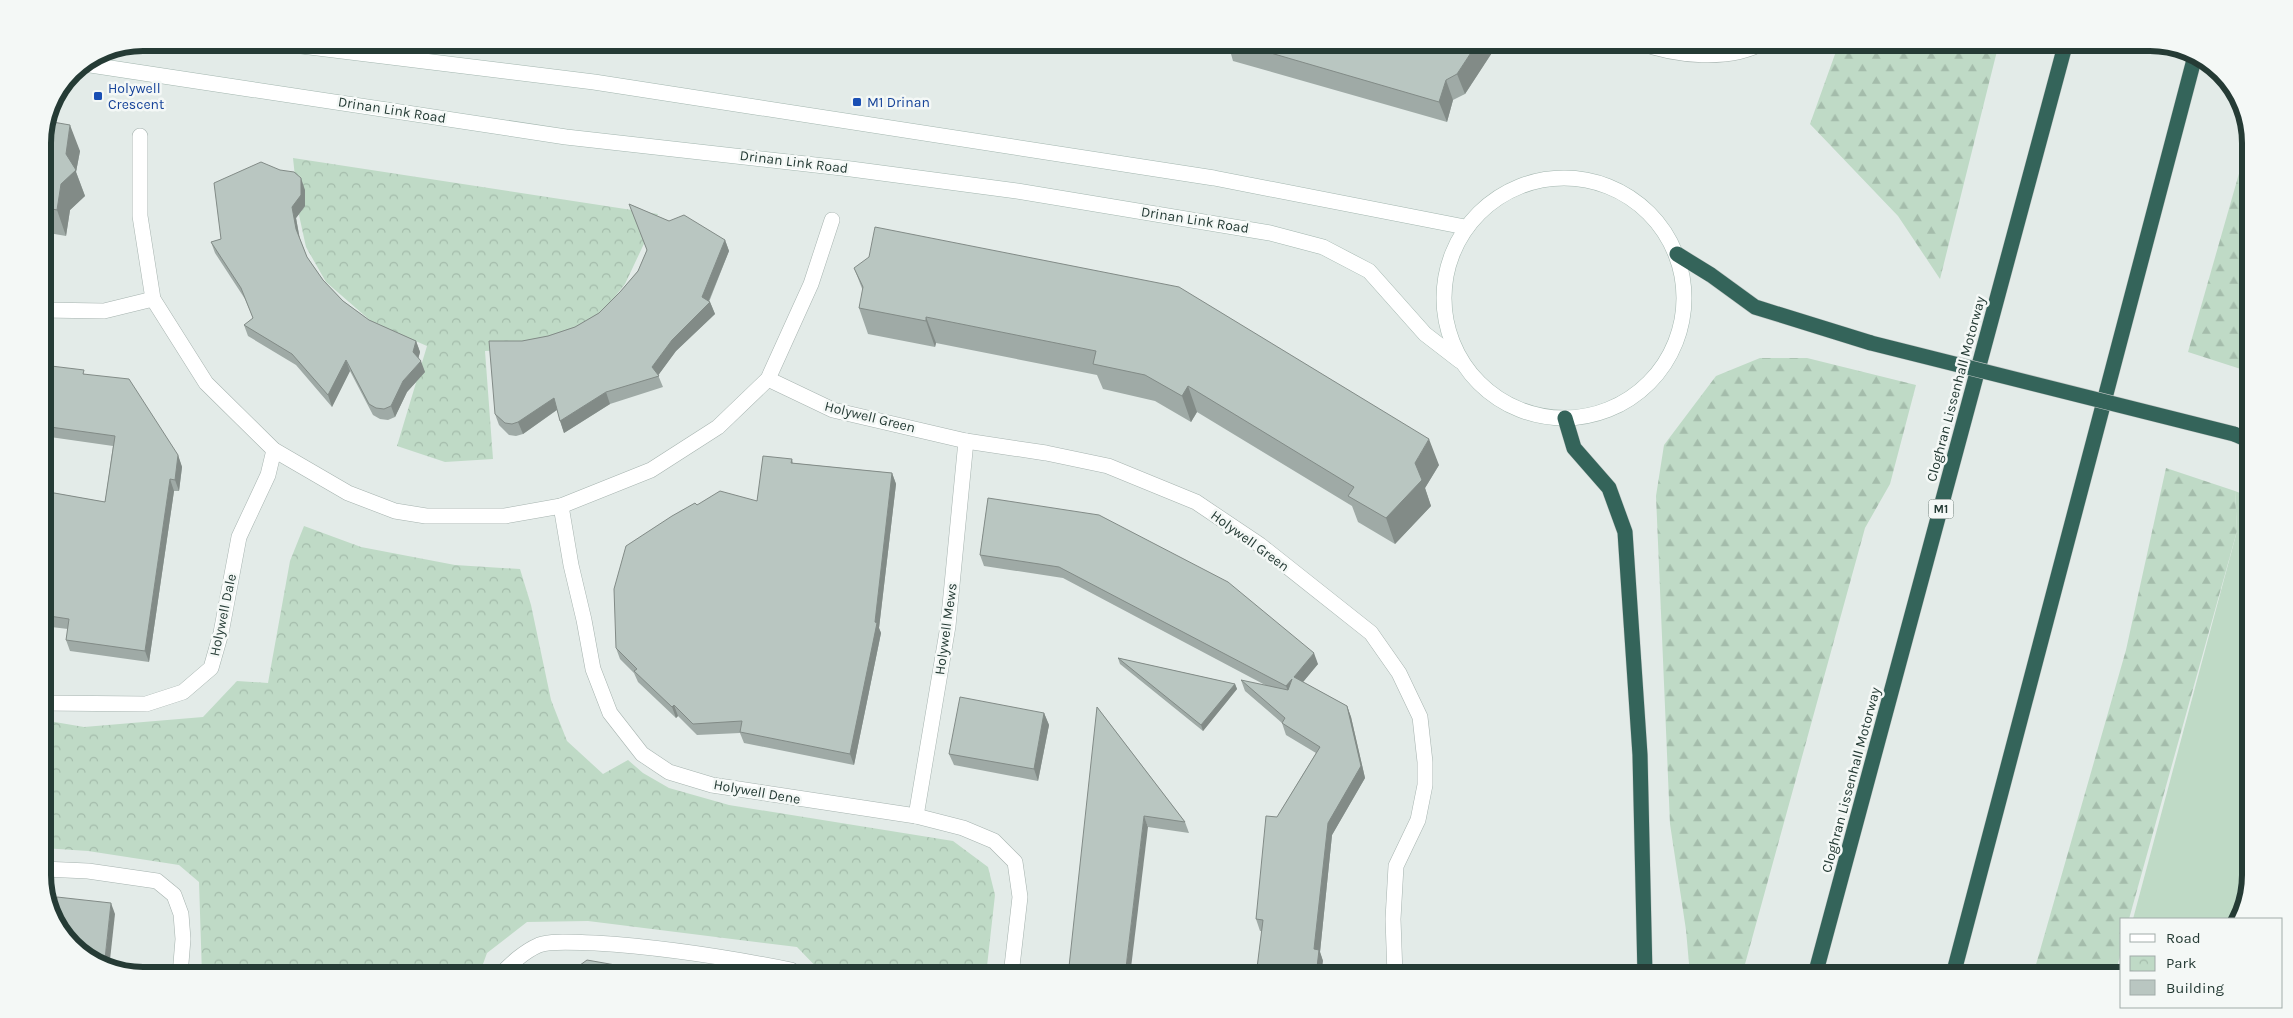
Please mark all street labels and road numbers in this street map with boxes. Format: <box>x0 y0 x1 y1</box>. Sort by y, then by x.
street label: Drinan Link Road <box>337 93 447 127</box>
street label: Drinan Link Road <box>739 147 849 177</box>
street label: Drinan Link Road <box>1140 203 1250 237</box>
street label: Cloghran Lissenhall Motorway <box>1923 294 1989 484</box>
street label: Holywell Green <box>823 398 917 436</box>
road number: M1 <box>1928 499 1954 518</box>
street label: Holywell Green <box>1207 507 1293 575</box>
street label: Holywell Dale <box>206 572 240 658</box>
street label: Holywell Mews <box>931 582 961 676</box>
street label: Cloghran Lissenhall Motorway <box>1818 685 1884 875</box>
street label: Holywell Dene <box>712 776 802 808</box>

